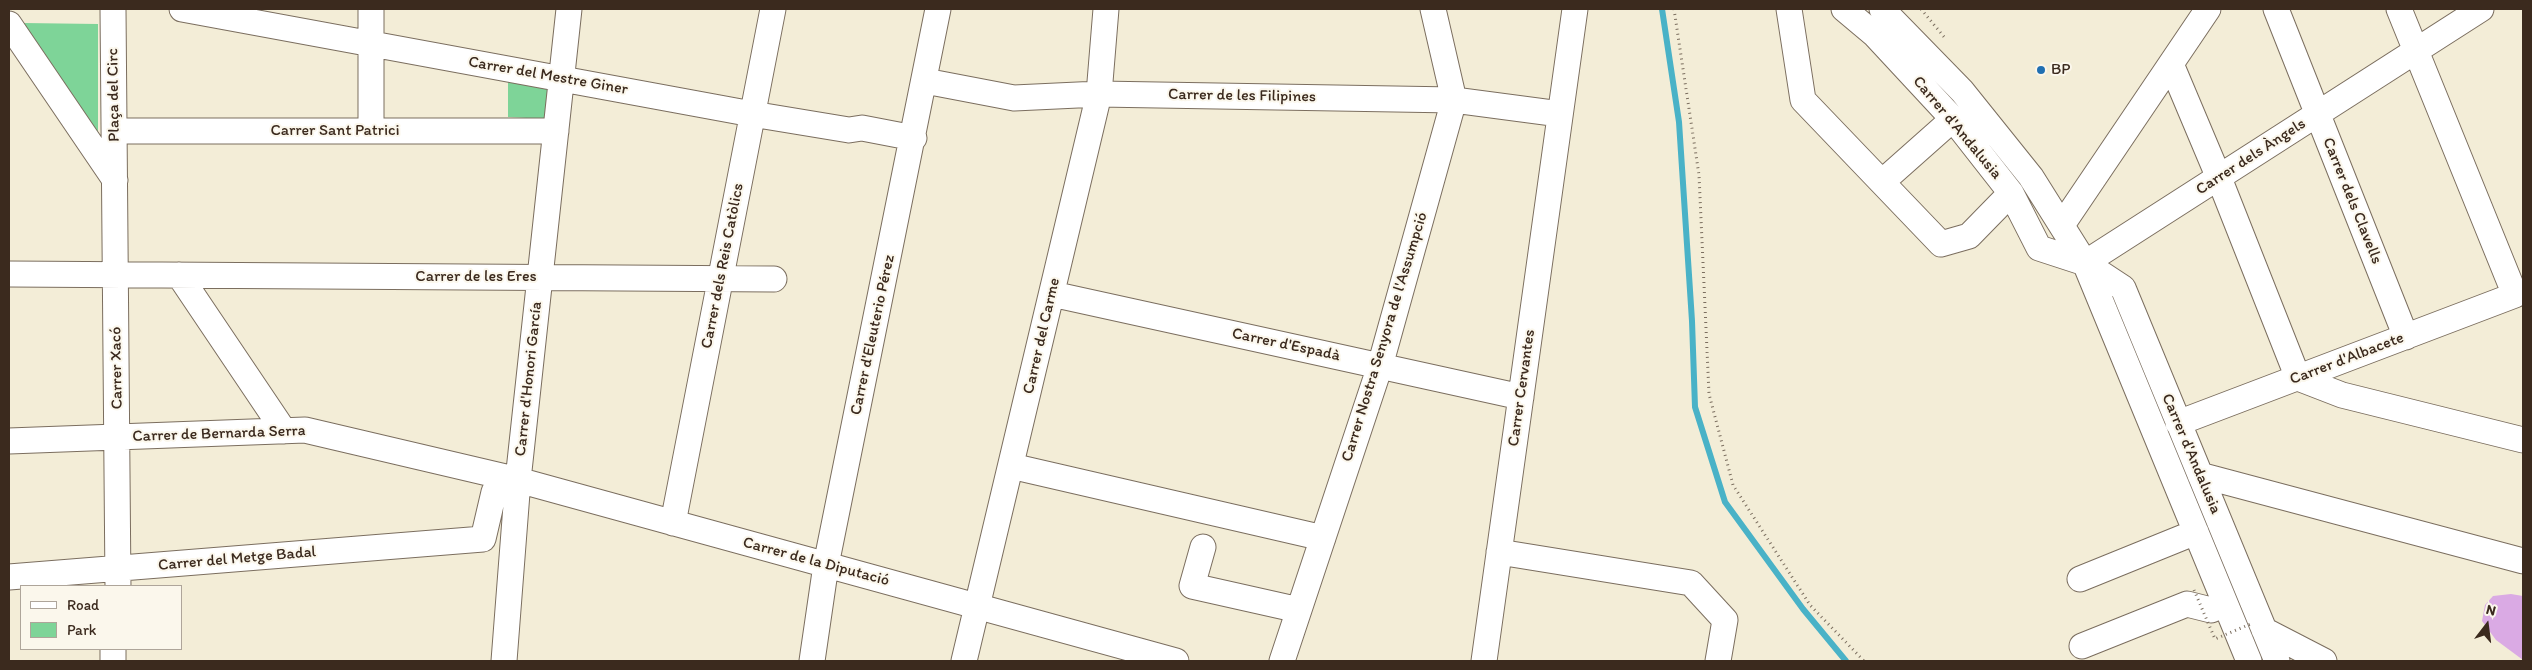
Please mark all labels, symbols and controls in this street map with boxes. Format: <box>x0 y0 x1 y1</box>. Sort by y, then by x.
street label: Plaça del Circ <box>104 48 124 142</box>
street label: Carrer del Mestre Giner <box>467 53 629 99</box>
place label: BP <box>2051 60 2070 80</box>
marker: BP <box>2035 64 2047 76</box>
street label: Carrer d'Andalusia <box>1908 72 2006 184</box>
street label: Carrer de les Filipines <box>1168 85 1316 107</box>
street label: Carrer dels Àngels <box>2193 114 2309 200</box>
street label: Carrer Sant Patrici <box>270 121 400 141</box>
street label: Carrer dels Clavells <box>2318 135 2386 267</box>
street label: Carrer dels Reis Catòlics <box>698 182 748 350</box>
street label: Carrer Nostra Senyora de l'Assumpció <box>1338 210 1432 464</box>
street label: Carrer d'Eleuterio Pérez <box>847 253 899 417</box>
street label: Carrer de les Eres <box>415 267 537 287</box>
street label: Carrer del Carme <box>1019 276 1065 396</box>
street label: Carrer d'Honori García <box>511 301 547 457</box>
street label: Carrer d'Espadà <box>1230 324 1342 366</box>
street label: Carrer Xacó <box>107 326 127 410</box>
street label: Carrer Cervantes <box>1504 328 1540 448</box>
street label: Carrer d'Albacete <box>2287 328 2407 390</box>
street label: Carrer d'Andalusia <box>2157 391 2225 517</box>
street label: Carrer de Bernarda Serra <box>132 421 306 447</box>
street label: Carrer de la Diputació <box>741 533 891 591</box>
street label: Carrer del Metge Badal <box>157 543 317 575</box>
legend <box>20 585 182 650</box>
text: Road <box>67 596 99 614</box>
north arrow <box>2462 600 2512 650</box>
text: N <box>2484 601 2498 619</box>
text: Park <box>67 621 97 639</box>

